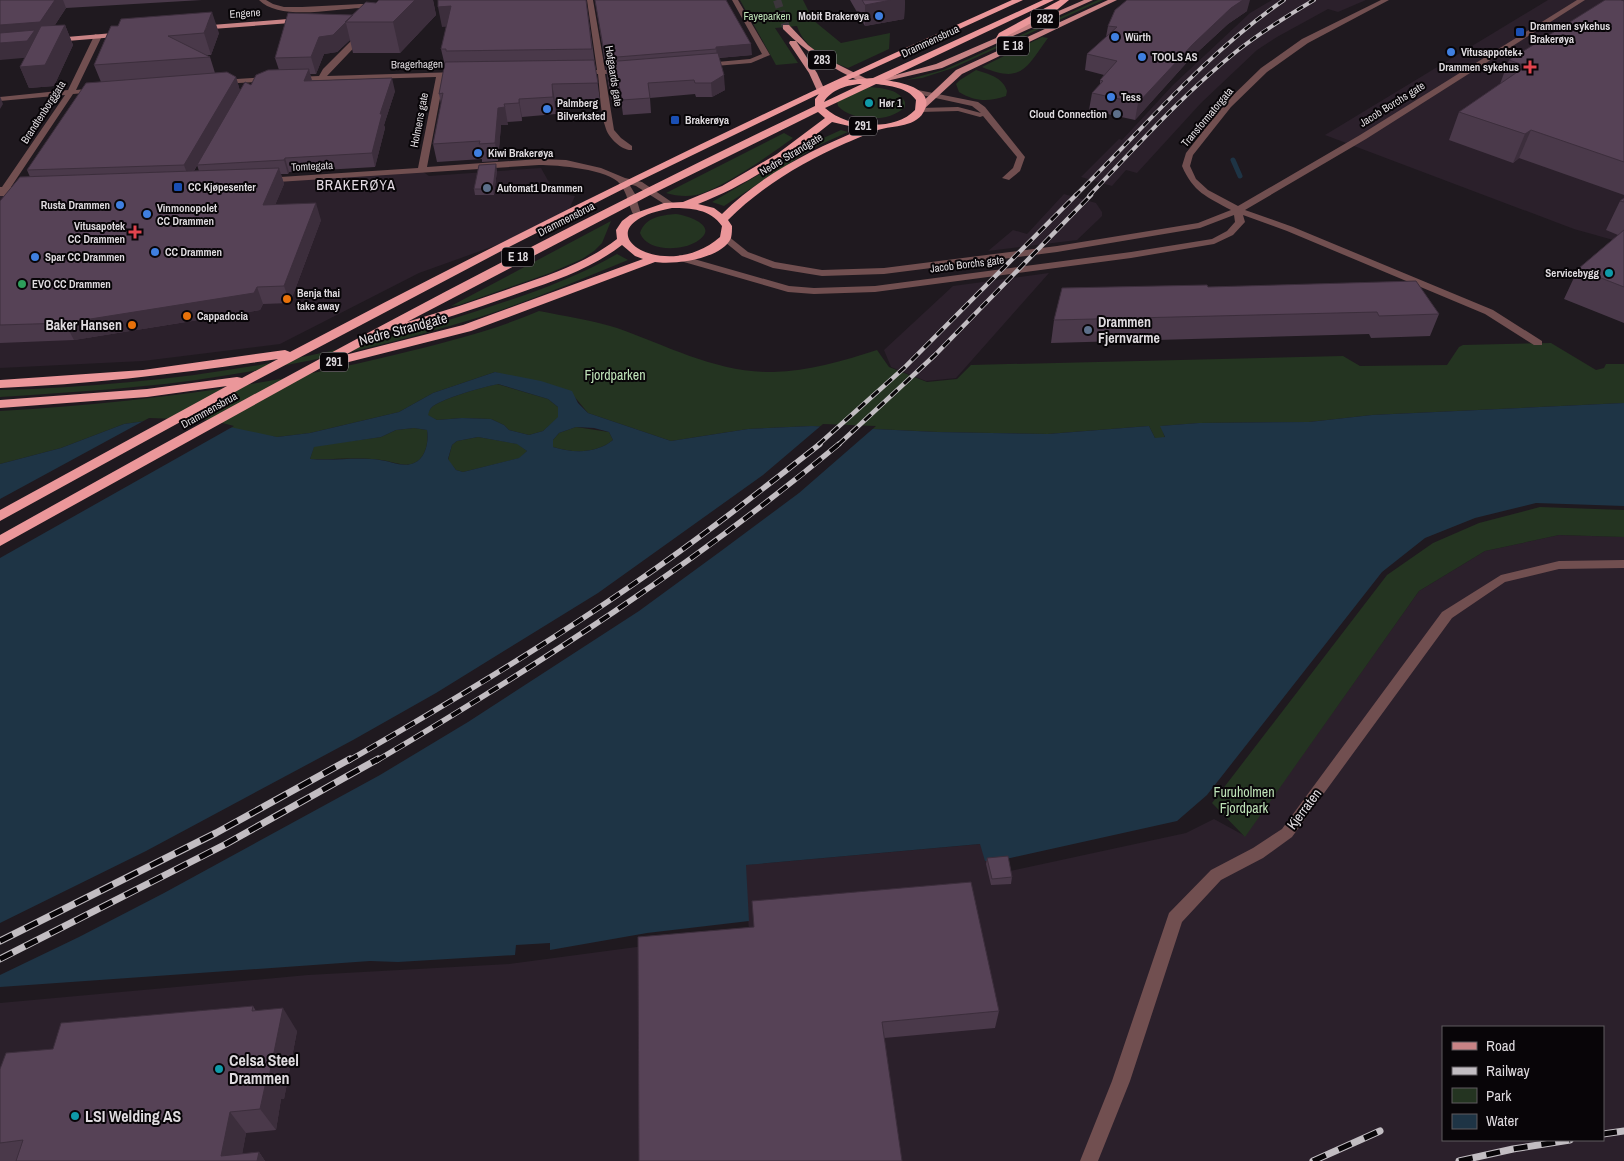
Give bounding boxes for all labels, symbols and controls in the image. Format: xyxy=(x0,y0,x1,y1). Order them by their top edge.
street label: Engene xyxy=(229,5,261,21)
park label: Fayeparken xyxy=(743,9,791,23)
place label: Mobit Brakerøya xyxy=(798,9,869,23)
marker: Mobit Brakerøya xyxy=(873,10,885,22)
road number: 282 xyxy=(1031,10,1059,28)
place label: Drammen sykehus Brakerøya xyxy=(1530,19,1610,46)
street label: Drammensbrua xyxy=(899,22,961,60)
marker: Drammen sykehus Brakerøya xyxy=(1514,26,1526,38)
place label: Würth xyxy=(1125,30,1151,44)
marker: Würth xyxy=(1109,31,1121,43)
road number: E 18 xyxy=(997,36,1029,56)
street label: Hofgaards gate xyxy=(602,44,626,108)
place label: Vitusappotek+ xyxy=(1461,45,1523,59)
marker: Vitusappotek+ xyxy=(1445,46,1457,58)
road number: 283 xyxy=(808,50,836,70)
place label: TOOLS AS xyxy=(1152,50,1198,64)
marker: TOOLS AS xyxy=(1136,51,1148,63)
street label: Bragerhagen xyxy=(391,57,443,71)
place label: Drammen sykehus xyxy=(1439,60,1519,74)
marker: Drammen sykehus xyxy=(1523,60,1537,74)
street label: Brandtenborggata xyxy=(17,78,69,146)
street label: Jacob Borchs gate xyxy=(1357,78,1427,130)
street label: Transformatorgata xyxy=(1178,84,1236,150)
place label: Tess xyxy=(1121,90,1141,104)
street label: Holmens gate xyxy=(407,91,431,149)
marker: Tess xyxy=(1105,91,1117,103)
place label: Palmberg Bilverksted xyxy=(557,96,606,123)
place label: Hør 1 xyxy=(879,96,902,110)
marker: Hør 1 xyxy=(863,97,875,109)
marker: Palmberg Bilverksted xyxy=(541,103,553,115)
place label: Cloud Connection xyxy=(1029,107,1107,121)
marker: Cloud Connection xyxy=(1111,108,1123,120)
place label: Brakerøya xyxy=(685,113,729,127)
marker: Brakerøya xyxy=(669,114,681,126)
road number: 291 xyxy=(849,116,877,136)
street label: Nedre Strandgate xyxy=(757,130,825,178)
place label: Kiwi Brakerøya xyxy=(488,146,553,160)
marker: Kiwi Brakerøya xyxy=(472,147,484,159)
street label: Tomtegata xyxy=(291,158,333,174)
district label: BRAKERØYA xyxy=(316,176,396,194)
place label: CC Kjøpesenter xyxy=(188,180,256,194)
marker: CC Kjøpesenter xyxy=(172,181,184,193)
place label: Automat1 Drammen xyxy=(497,181,583,195)
marker: Automat1 Drammen xyxy=(481,182,493,194)
place label: Rusta Drammen xyxy=(41,198,110,212)
marker: Rusta Drammen xyxy=(114,199,126,211)
street label: Drammensbrua xyxy=(535,199,597,239)
place label: Vinmonopolet CC Drammen xyxy=(157,201,217,228)
marker: Vinmonopolet CC Drammen xyxy=(141,208,153,220)
place label: Vitusapotek CC Drammen xyxy=(68,219,126,246)
marker: Vitusapotek CC Drammen xyxy=(129,226,141,238)
place label: CC Drammen xyxy=(165,245,222,259)
marker: CC Drammen xyxy=(149,246,161,258)
road number: E 18 xyxy=(502,248,534,266)
place label: Spar CC Drammen xyxy=(45,250,125,264)
marker: Spar CC Drammen xyxy=(29,251,41,263)
street label: Jacob Borchs gate xyxy=(929,252,1005,276)
place label: Servicebygg xyxy=(1545,266,1599,280)
marker: Servicebygg xyxy=(1603,267,1615,279)
place label: EVO CC Drammen xyxy=(32,277,111,291)
marker: EVO CC Drammen xyxy=(16,278,28,290)
place label: Benja thai take away xyxy=(297,286,340,313)
marker: Benja thai take away xyxy=(281,293,293,305)
place label: Cappadocia xyxy=(197,309,248,323)
street label: Nedre Strandgate xyxy=(357,309,449,349)
marker: Cappadocia xyxy=(181,310,193,322)
place label: Drammen Fjernvarme xyxy=(1098,313,1160,347)
place label: Baker Hansen xyxy=(45,316,122,334)
marker: Baker Hansen xyxy=(126,319,138,331)
marker: Drammen Fjernvarme xyxy=(1082,324,1094,336)
road number: 291 xyxy=(320,352,348,372)
park label: Fjordparken xyxy=(584,366,646,384)
street label: Drammensbrua xyxy=(178,389,240,431)
park label: Furuholmen Fjordpark xyxy=(1213,783,1275,817)
street label: Kjerraten xyxy=(1283,785,1325,833)
legend xyxy=(1442,1026,1604,1141)
text: Road xyxy=(1486,1035,1515,1056)
place label: Celsa Steel Drammen xyxy=(229,1049,299,1089)
text: Railway xyxy=(1486,1060,1531,1081)
marker: Celsa Steel Drammen xyxy=(213,1063,225,1075)
text: Park xyxy=(1486,1085,1512,1106)
place label: LSI Welding AS xyxy=(85,1105,182,1127)
marker: LSI Welding AS xyxy=(69,1110,81,1122)
text: Water xyxy=(1486,1110,1518,1131)

